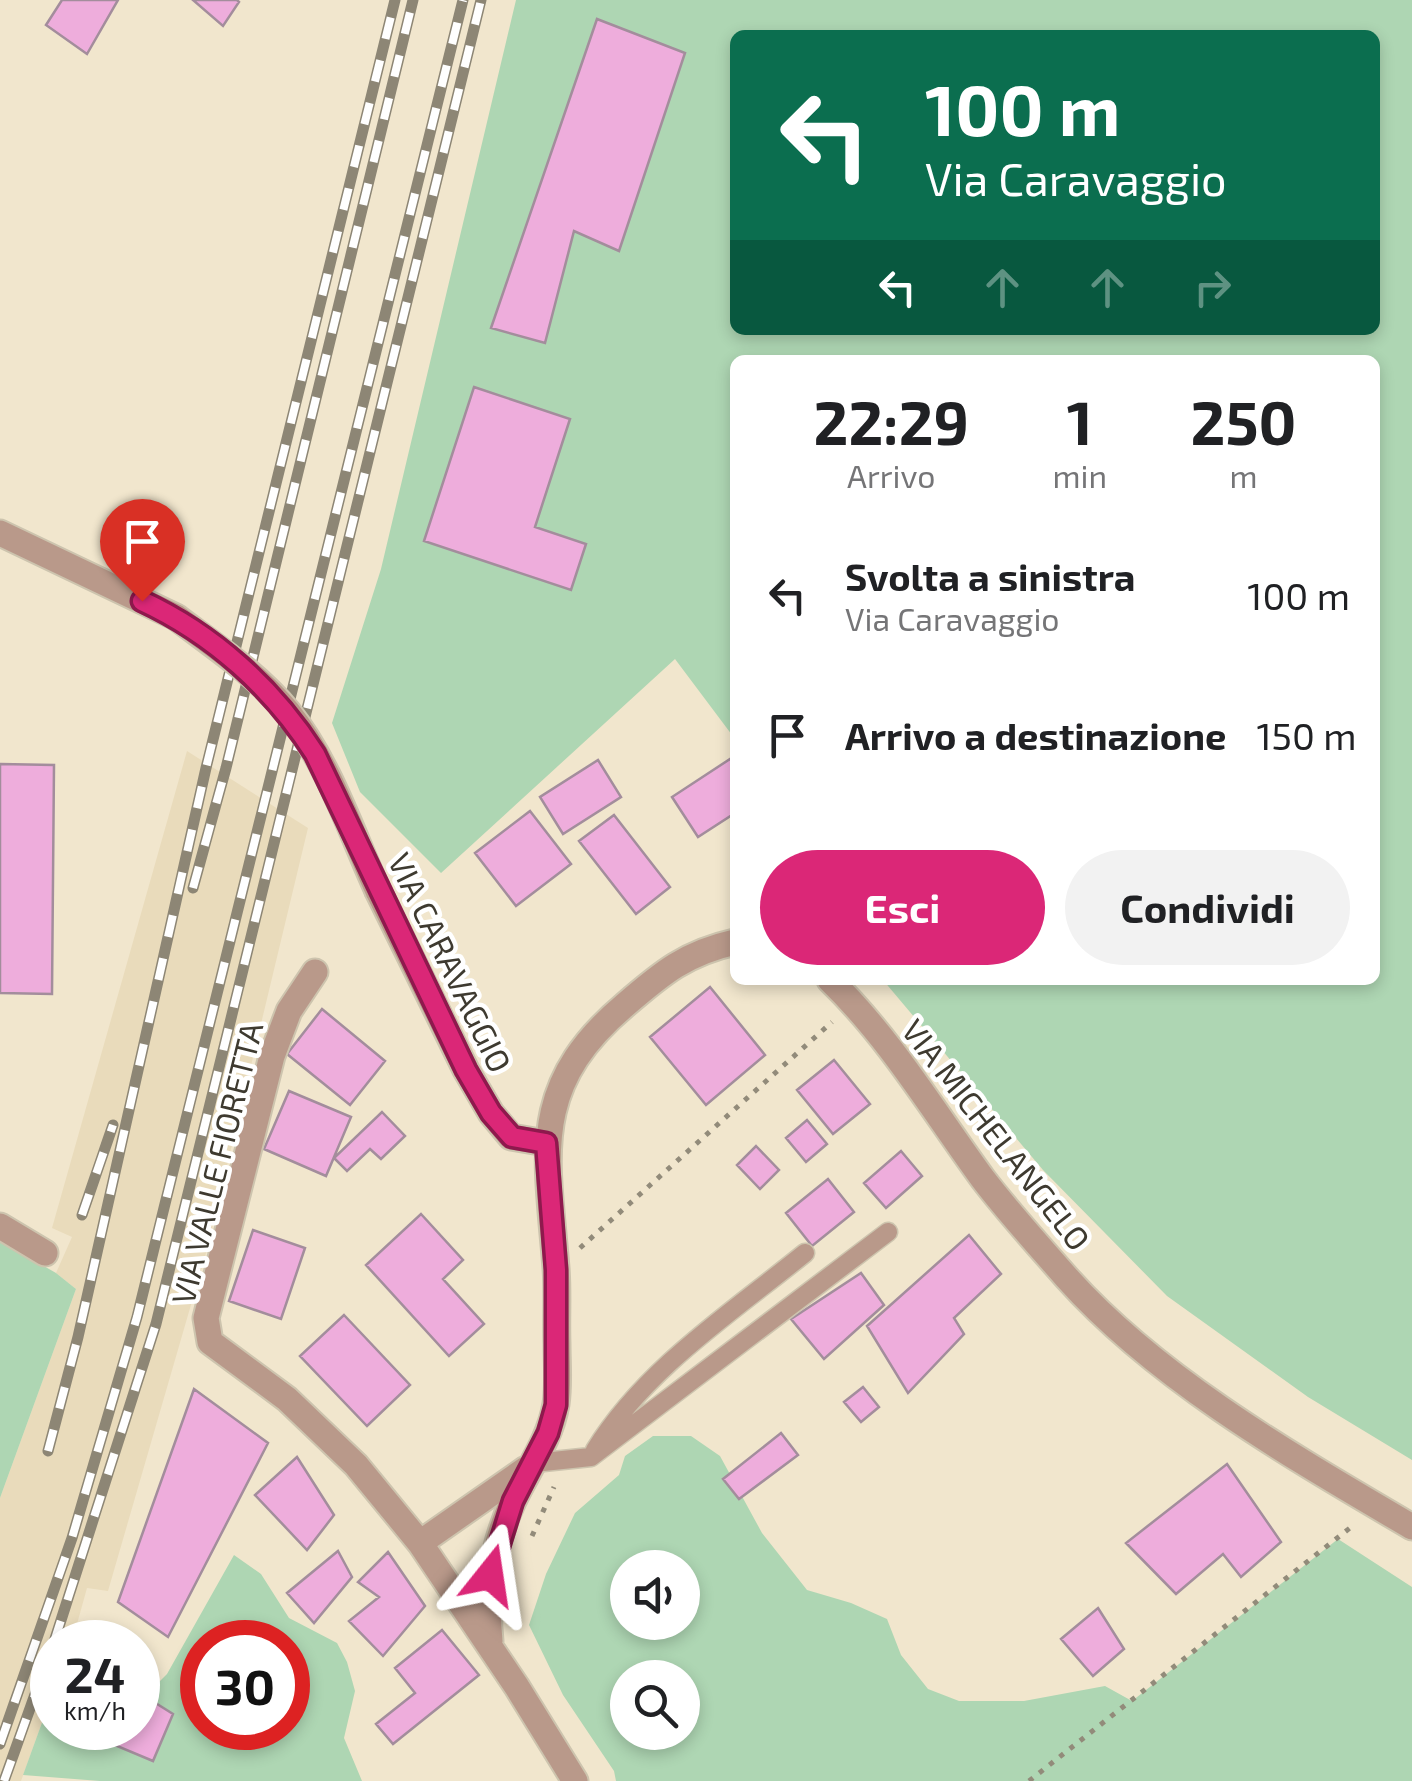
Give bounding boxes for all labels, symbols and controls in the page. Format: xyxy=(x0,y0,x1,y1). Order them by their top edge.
text: 100 m xyxy=(925,66,1120,150)
icon: left xyxy=(760,70,890,200)
text: Via Caravaggio xyxy=(925,151,1227,205)
icon: left xyxy=(870,260,925,315)
icon: ahead xyxy=(975,260,1030,315)
icon: ahead xyxy=(1080,260,1135,315)
icon: right xyxy=(1185,260,1240,315)
text: 22:29 xyxy=(814,385,969,457)
text: 1 xyxy=(1067,385,1093,457)
text: 250 xyxy=(1191,385,1296,457)
text: Arrivo xyxy=(847,456,935,494)
text: min xyxy=(1053,456,1107,494)
text: m xyxy=(1230,456,1258,494)
pin xyxy=(100,499,185,602)
icon: arrive xyxy=(115,514,170,569)
text: Svolta a sinistra xyxy=(845,553,1135,599)
icon: left xyxy=(760,568,815,623)
text: 100 m xyxy=(1247,572,1350,618)
text: Via Caravaggio xyxy=(845,599,1060,637)
icon: arrive xyxy=(760,708,815,763)
text: Arrivo a destinazione xyxy=(845,712,1226,758)
text: 150 m xyxy=(1256,712,1357,758)
street label: VIA CARAVAGGIO xyxy=(382,846,520,1078)
button: Esci xyxy=(760,850,1045,965)
button: Condividi xyxy=(1065,850,1350,965)
street label: VIA MICHELANGELO xyxy=(895,1011,1099,1257)
street label: VIA VALLE FIORETTA xyxy=(163,1018,269,1308)
position arrow xyxy=(438,1523,542,1627)
map controls xyxy=(610,1550,700,1750)
button: sound xyxy=(610,1550,700,1640)
speed limit sign: 30 xyxy=(180,1620,310,1750)
text: 24 xyxy=(65,1643,125,1703)
button: search xyxy=(610,1660,700,1750)
text: km/h xyxy=(64,1695,126,1725)

